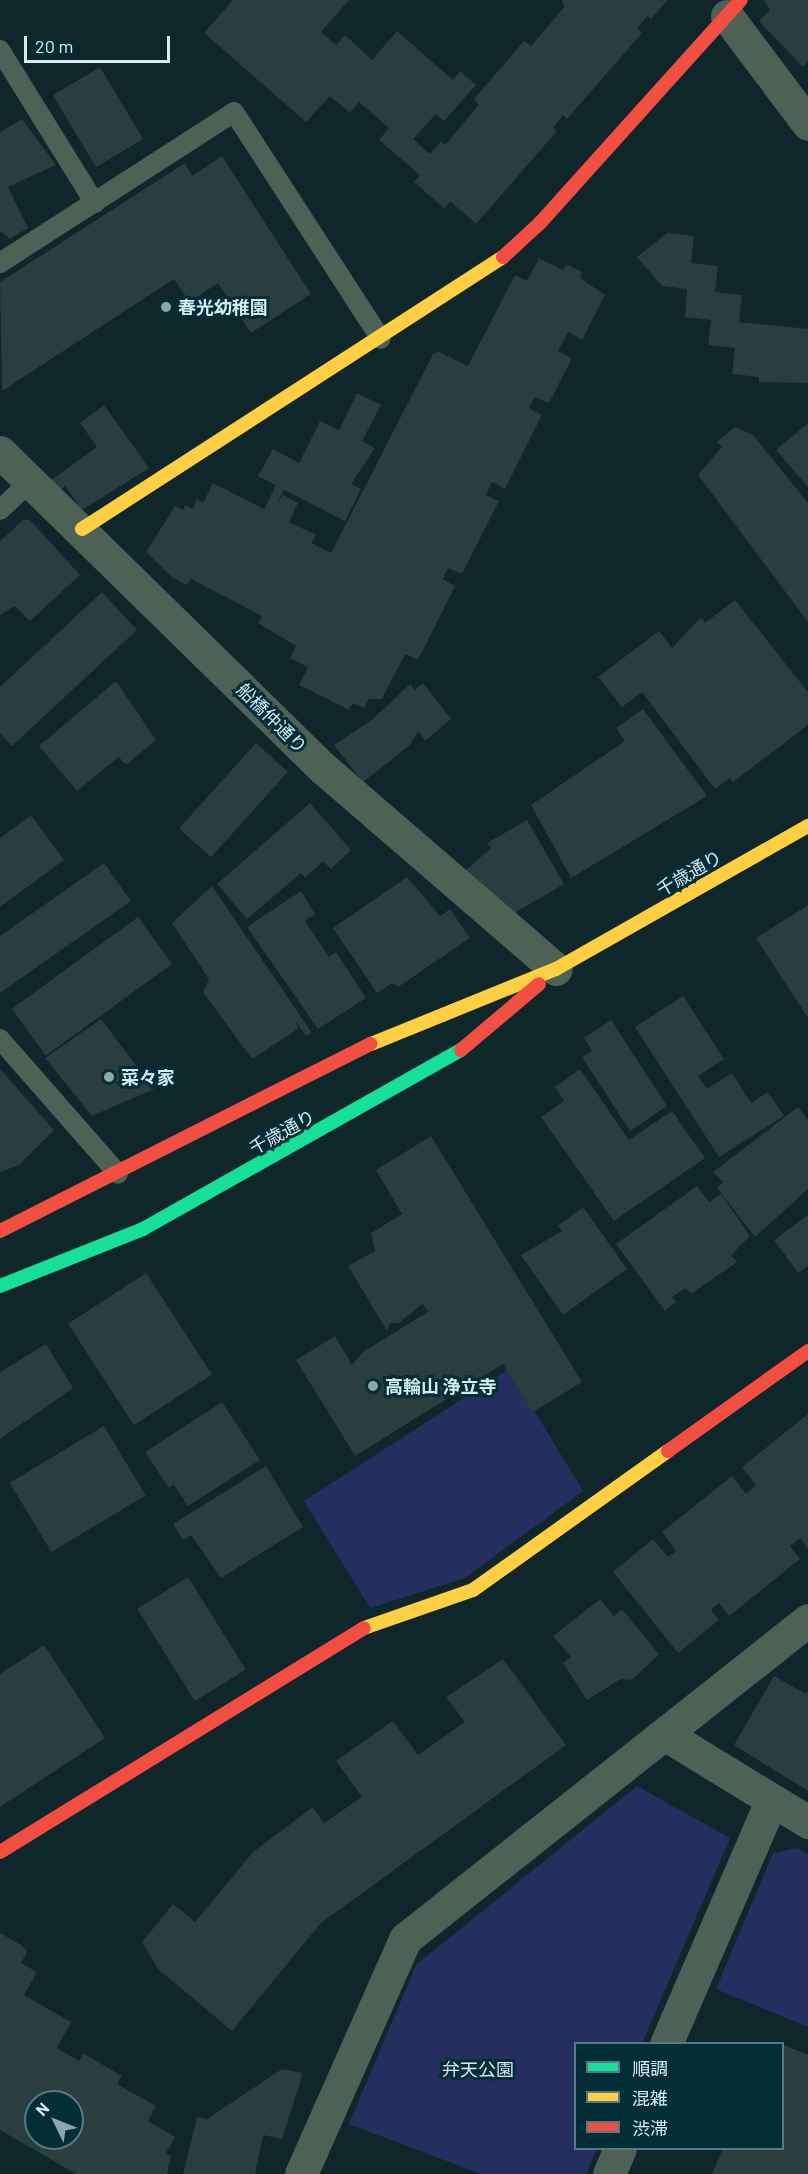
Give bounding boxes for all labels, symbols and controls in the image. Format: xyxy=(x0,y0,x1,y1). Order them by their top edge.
scale bar xyxy=(27,24,172,62)
text: 20 m xyxy=(35,35,73,57)
place label: 春光幼稚園 xyxy=(178,296,268,318)
marker: 春光幼稚園 xyxy=(159,300,173,314)
street label: 船橋仲通り xyxy=(233,679,311,757)
street label: 千歳通り xyxy=(652,846,726,900)
place label: 菜々家 xyxy=(121,1066,175,1088)
marker: 菜々家 xyxy=(102,1070,116,1084)
street label: 千歳通り xyxy=(245,1105,319,1159)
place label: 高輪山 浄立寺 xyxy=(385,1375,497,1397)
marker: 高輪山 浄立寺 xyxy=(366,1379,380,1393)
legend xyxy=(574,2042,784,2150)
text: 順調 xyxy=(632,2057,668,2079)
park label: 弁天公園 xyxy=(442,2058,514,2080)
text: 混雑 xyxy=(632,2087,668,2109)
north arrow xyxy=(24,2090,84,2150)
text: N xyxy=(31,2098,53,2119)
text: 渋滞 xyxy=(632,2117,668,2139)

